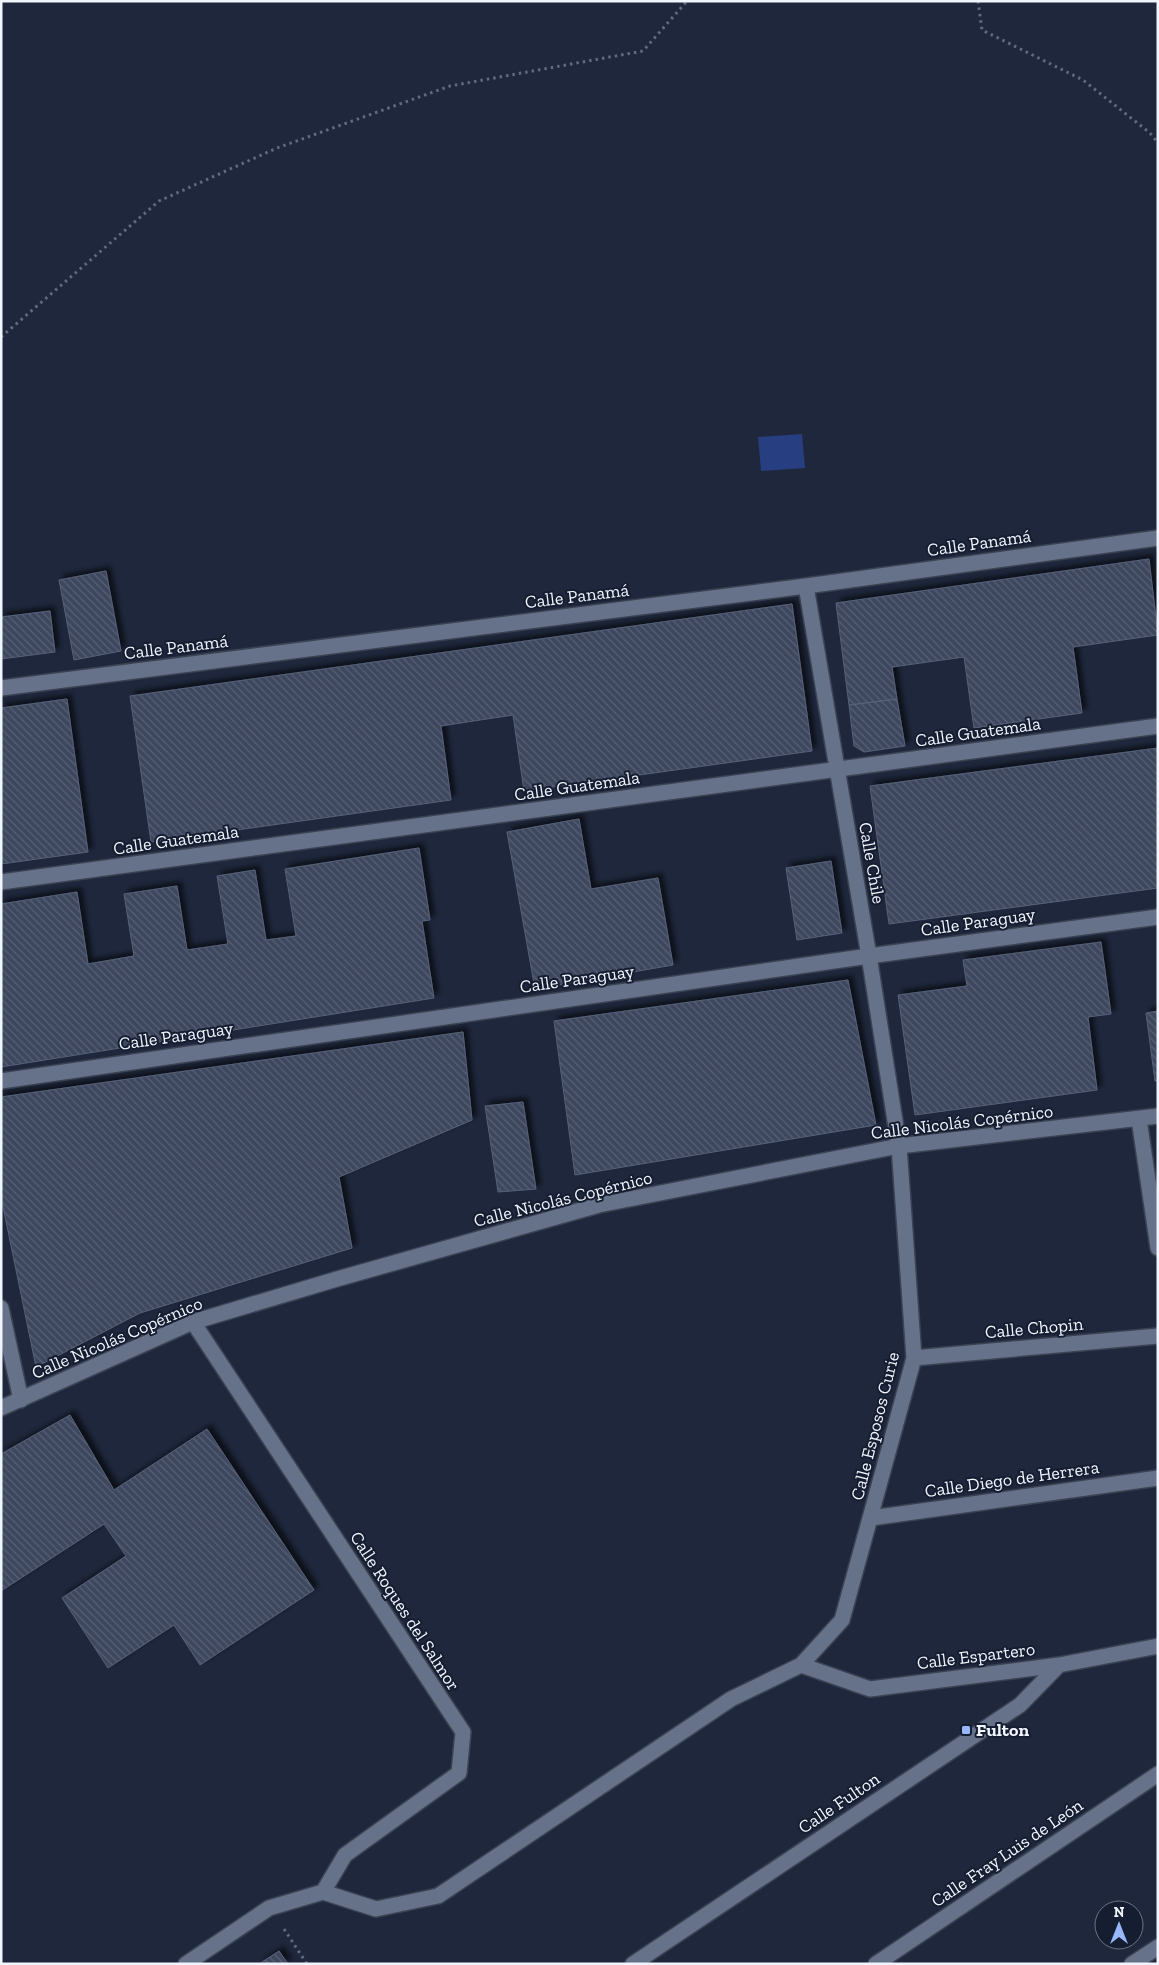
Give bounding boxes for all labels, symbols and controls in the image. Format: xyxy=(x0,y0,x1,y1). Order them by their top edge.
street label: Calle Panamá xyxy=(926,525,1033,561)
street label: Calle Panamá xyxy=(524,579,631,613)
street label: Calle Panamá xyxy=(123,630,230,664)
street label: Calle Guatemala xyxy=(914,712,1042,752)
street label: Calle Guatemala xyxy=(513,766,641,806)
street label: Calle Guatemala xyxy=(112,820,240,860)
street label: Calle Chile xyxy=(854,820,890,906)
street label: Calle Paraguay xyxy=(919,903,1037,941)
street label: Calle Paraguay xyxy=(518,960,636,998)
street label: Calle Paraguay xyxy=(117,1017,235,1055)
street label: Calle Nicolás Copérnico xyxy=(870,1100,1054,1144)
street label: Calle Nicolás Copérnico xyxy=(471,1166,655,1232)
street label: Calle Nicolás Copérnico xyxy=(28,1292,206,1384)
street label: Calle Chopin xyxy=(984,1313,1085,1343)
street label: Calle Esposos Curie xyxy=(846,1350,904,1502)
street label: Calle Diego de Herrera xyxy=(923,1456,1101,1502)
street label: Calle Roques del Salmor xyxy=(345,1527,465,1695)
street label: Calle Espartero xyxy=(916,1638,1036,1674)
place label: Fulton xyxy=(976,1719,1029,1741)
marker: Fulton xyxy=(960,1724,972,1736)
street label: Calle Fulton xyxy=(794,1767,885,1838)
street label: Calle Fray Luis de León xyxy=(927,1794,1088,1912)
north arrow xyxy=(1094,1900,1144,1950)
text: N xyxy=(1114,1904,1125,1921)

